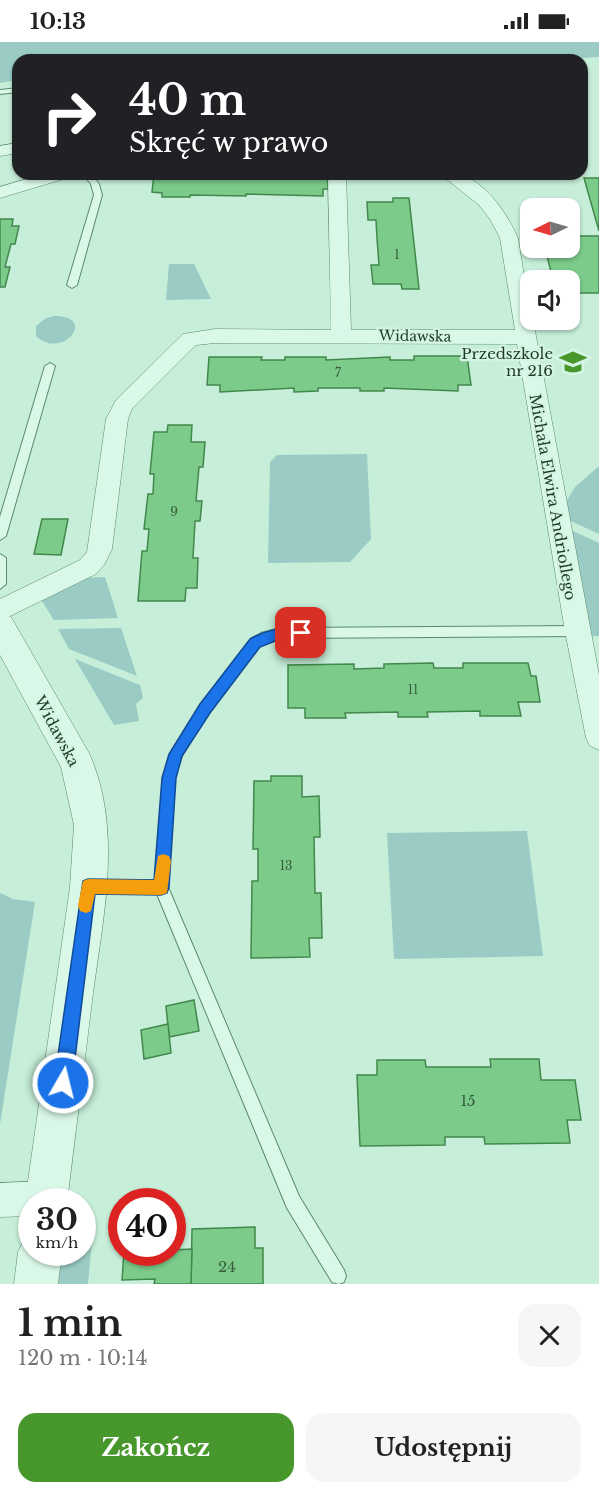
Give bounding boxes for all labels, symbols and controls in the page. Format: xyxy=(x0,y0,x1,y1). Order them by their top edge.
text: 10:13 xyxy=(30,8,86,35)
text: 40 m xyxy=(129,74,246,126)
icon: right xyxy=(30,78,108,156)
text: Skręć w prawo xyxy=(129,126,328,159)
north arrow xyxy=(520,198,580,258)
map controls xyxy=(520,198,580,330)
house number: 1 xyxy=(394,247,400,262)
button: sound xyxy=(520,270,580,330)
street label: Widawska xyxy=(378,326,452,346)
place label: Przedszkole nr 216 xyxy=(461,344,553,380)
school or university icon: Przedszkole nr 216 xyxy=(558,347,588,377)
house number: 7 xyxy=(335,365,342,380)
street label: Michała Elwira Andriollego xyxy=(525,392,581,602)
house number: 9 xyxy=(170,504,178,519)
pin xyxy=(275,607,326,658)
icon: arrive xyxy=(284,616,317,649)
house number: 11 xyxy=(408,682,418,697)
street label: Widawska xyxy=(30,691,84,770)
house number: 13 xyxy=(280,858,292,873)
position arrow xyxy=(31,1051,95,1115)
house number: 15 xyxy=(460,1091,476,1110)
speed limit sign: 40 xyxy=(108,1188,186,1266)
text: 30 xyxy=(36,1201,78,1238)
text: km/h xyxy=(36,1233,78,1252)
house number: 24 xyxy=(218,1257,236,1276)
text: 1 min xyxy=(18,1301,122,1346)
button: close xyxy=(518,1304,581,1367)
text: 120 m · 10:14 xyxy=(18,1346,147,1370)
button: Zakończ xyxy=(18,1413,294,1482)
button: Udostępnij xyxy=(306,1413,581,1482)

